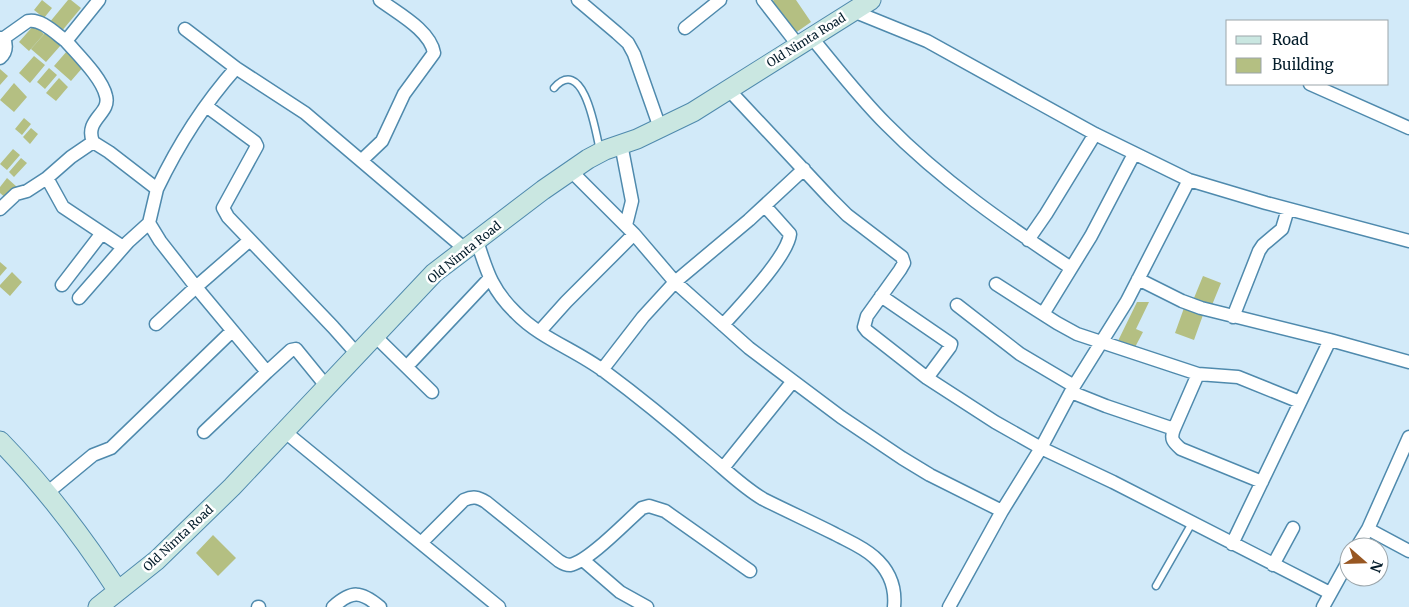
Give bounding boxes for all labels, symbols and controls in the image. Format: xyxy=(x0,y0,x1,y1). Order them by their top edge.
street label: Old Nimta Road xyxy=(764,10,848,70)
legend xyxy=(1226,20,1389,85)
text: Road xyxy=(1272,30,1308,49)
text: Building xyxy=(1272,55,1334,74)
street label: Old Nimta Road xyxy=(424,218,504,286)
street label: Old Nimta Road xyxy=(140,502,216,574)
north arrow xyxy=(1339,537,1389,587)
text: N xyxy=(1366,558,1387,575)

